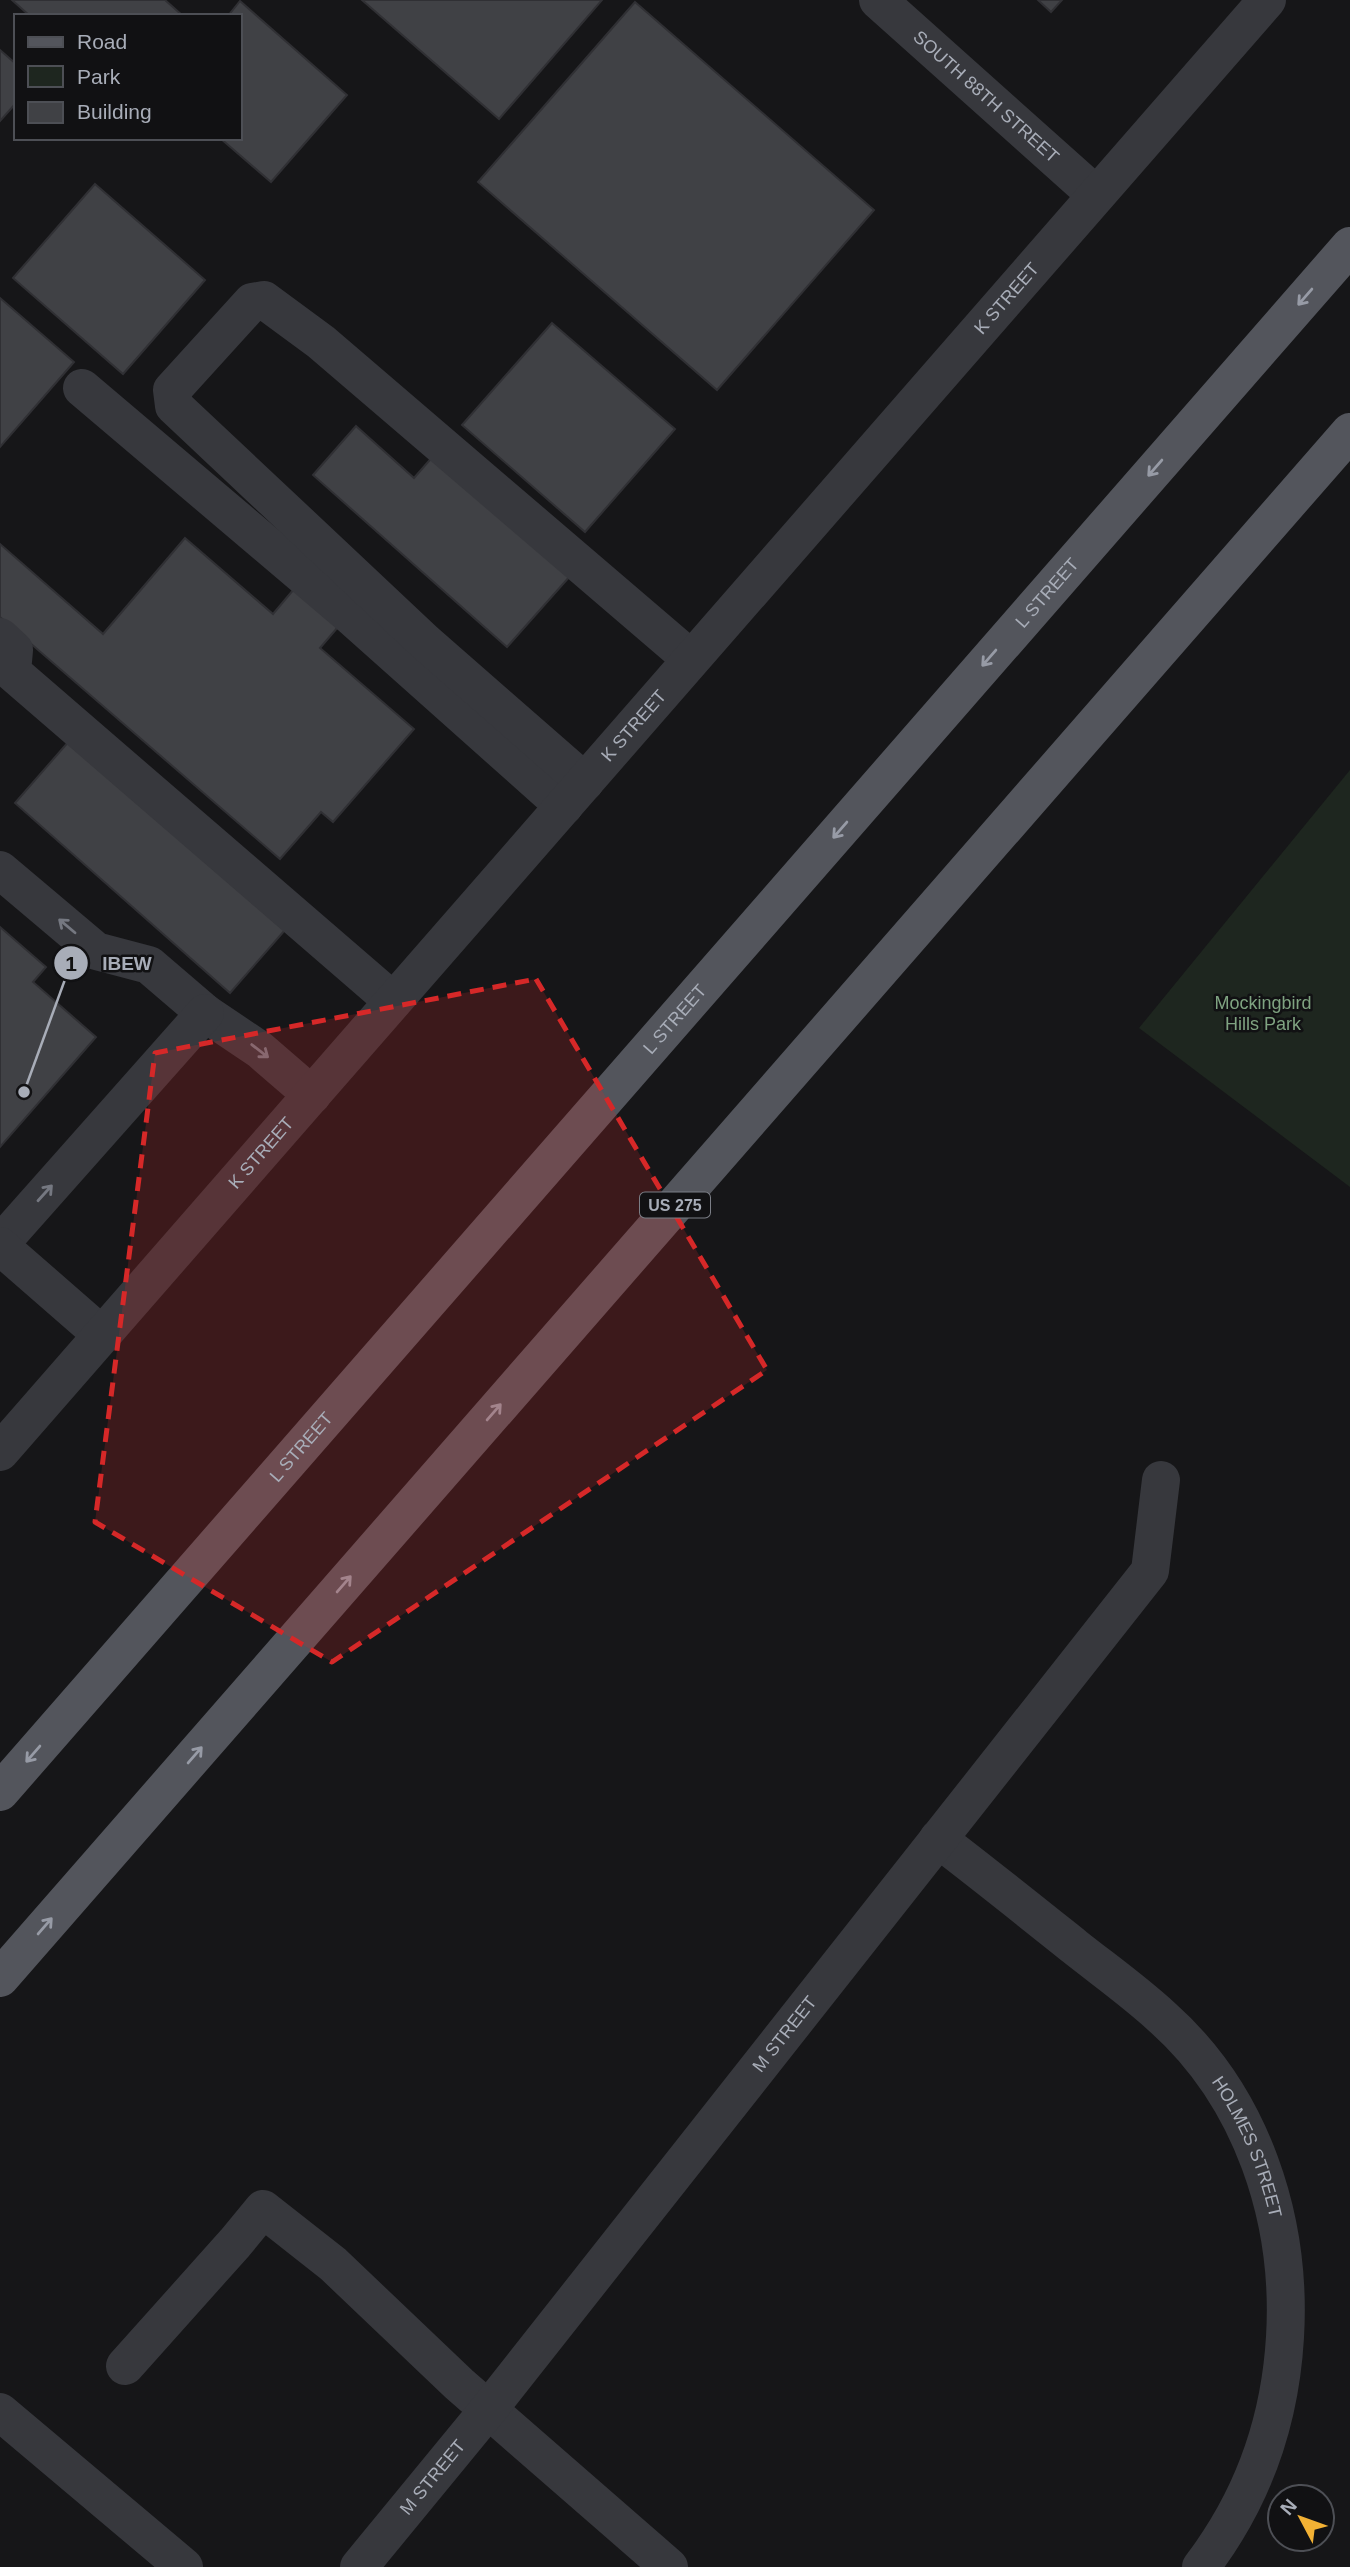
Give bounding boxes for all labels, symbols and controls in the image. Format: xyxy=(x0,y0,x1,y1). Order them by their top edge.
legend xyxy=(14,14,242,140)
street label: SOUTH 88TH STREET xyxy=(909,27,1063,167)
text: Road xyxy=(77,30,127,53)
text: Park xyxy=(77,65,121,88)
text: Building xyxy=(77,100,152,123)
street label: K STREET xyxy=(970,259,1043,338)
one-way arrow xyxy=(1297,288,1313,306)
one-way arrow xyxy=(1147,459,1163,477)
street label: L STREET xyxy=(1012,554,1083,632)
one-way arrow xyxy=(981,649,997,667)
street label: K STREET xyxy=(597,686,670,765)
one-way arrow xyxy=(832,820,848,838)
one-way arrow xyxy=(58,918,76,934)
callout: IBEW xyxy=(54,943,166,983)
text: 1 xyxy=(65,952,77,975)
text: IBEW xyxy=(102,953,152,974)
street label: L STREET xyxy=(639,980,710,1058)
park label: Mockingbird Hills Park xyxy=(1214,993,1312,1034)
one-way arrow xyxy=(251,1044,269,1059)
street label: K STREET xyxy=(225,1113,298,1193)
one-way arrow xyxy=(37,1184,53,1202)
road number: US 275 xyxy=(640,1192,710,1218)
one-way arrow xyxy=(486,1404,502,1422)
street label: L STREET xyxy=(266,1408,337,1486)
one-way arrow xyxy=(336,1575,352,1593)
one-way arrow xyxy=(25,1744,41,1762)
one-way arrow xyxy=(187,1746,203,1764)
one-way arrow xyxy=(37,1918,53,1936)
street label: M STREET xyxy=(749,1992,821,2076)
street label: HOLMES STREET xyxy=(1208,2073,1285,2219)
street label: M STREET xyxy=(396,2436,469,2519)
north arrow xyxy=(1266,2483,1336,2553)
text: N xyxy=(1276,2495,1301,2519)

